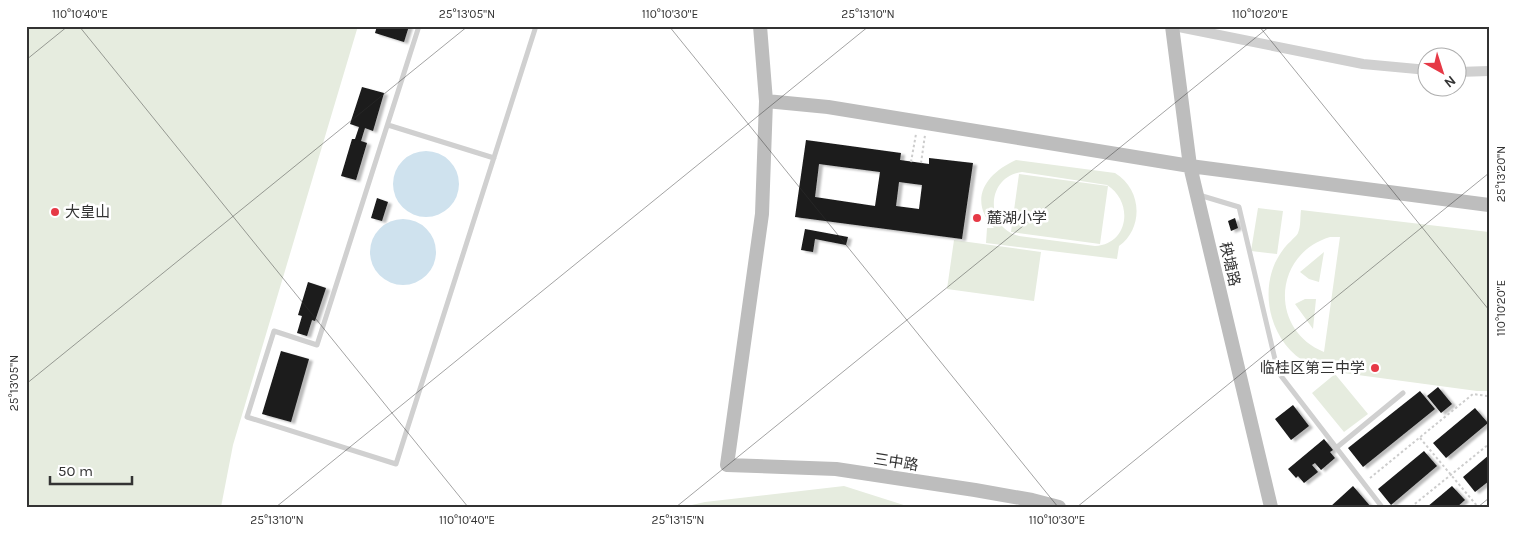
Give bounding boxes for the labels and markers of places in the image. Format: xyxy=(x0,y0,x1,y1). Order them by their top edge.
place label: 大皇山 xyxy=(65,203,110,221)
marker: 大皇山 xyxy=(49,206,61,218)
place label: 麓湖小学 xyxy=(987,209,1047,227)
marker: 麓湖小学 xyxy=(971,212,983,224)
place label: 临桂区第三中学 xyxy=(1260,359,1365,377)
marker: 临桂区第三中学 xyxy=(1369,362,1381,374)

